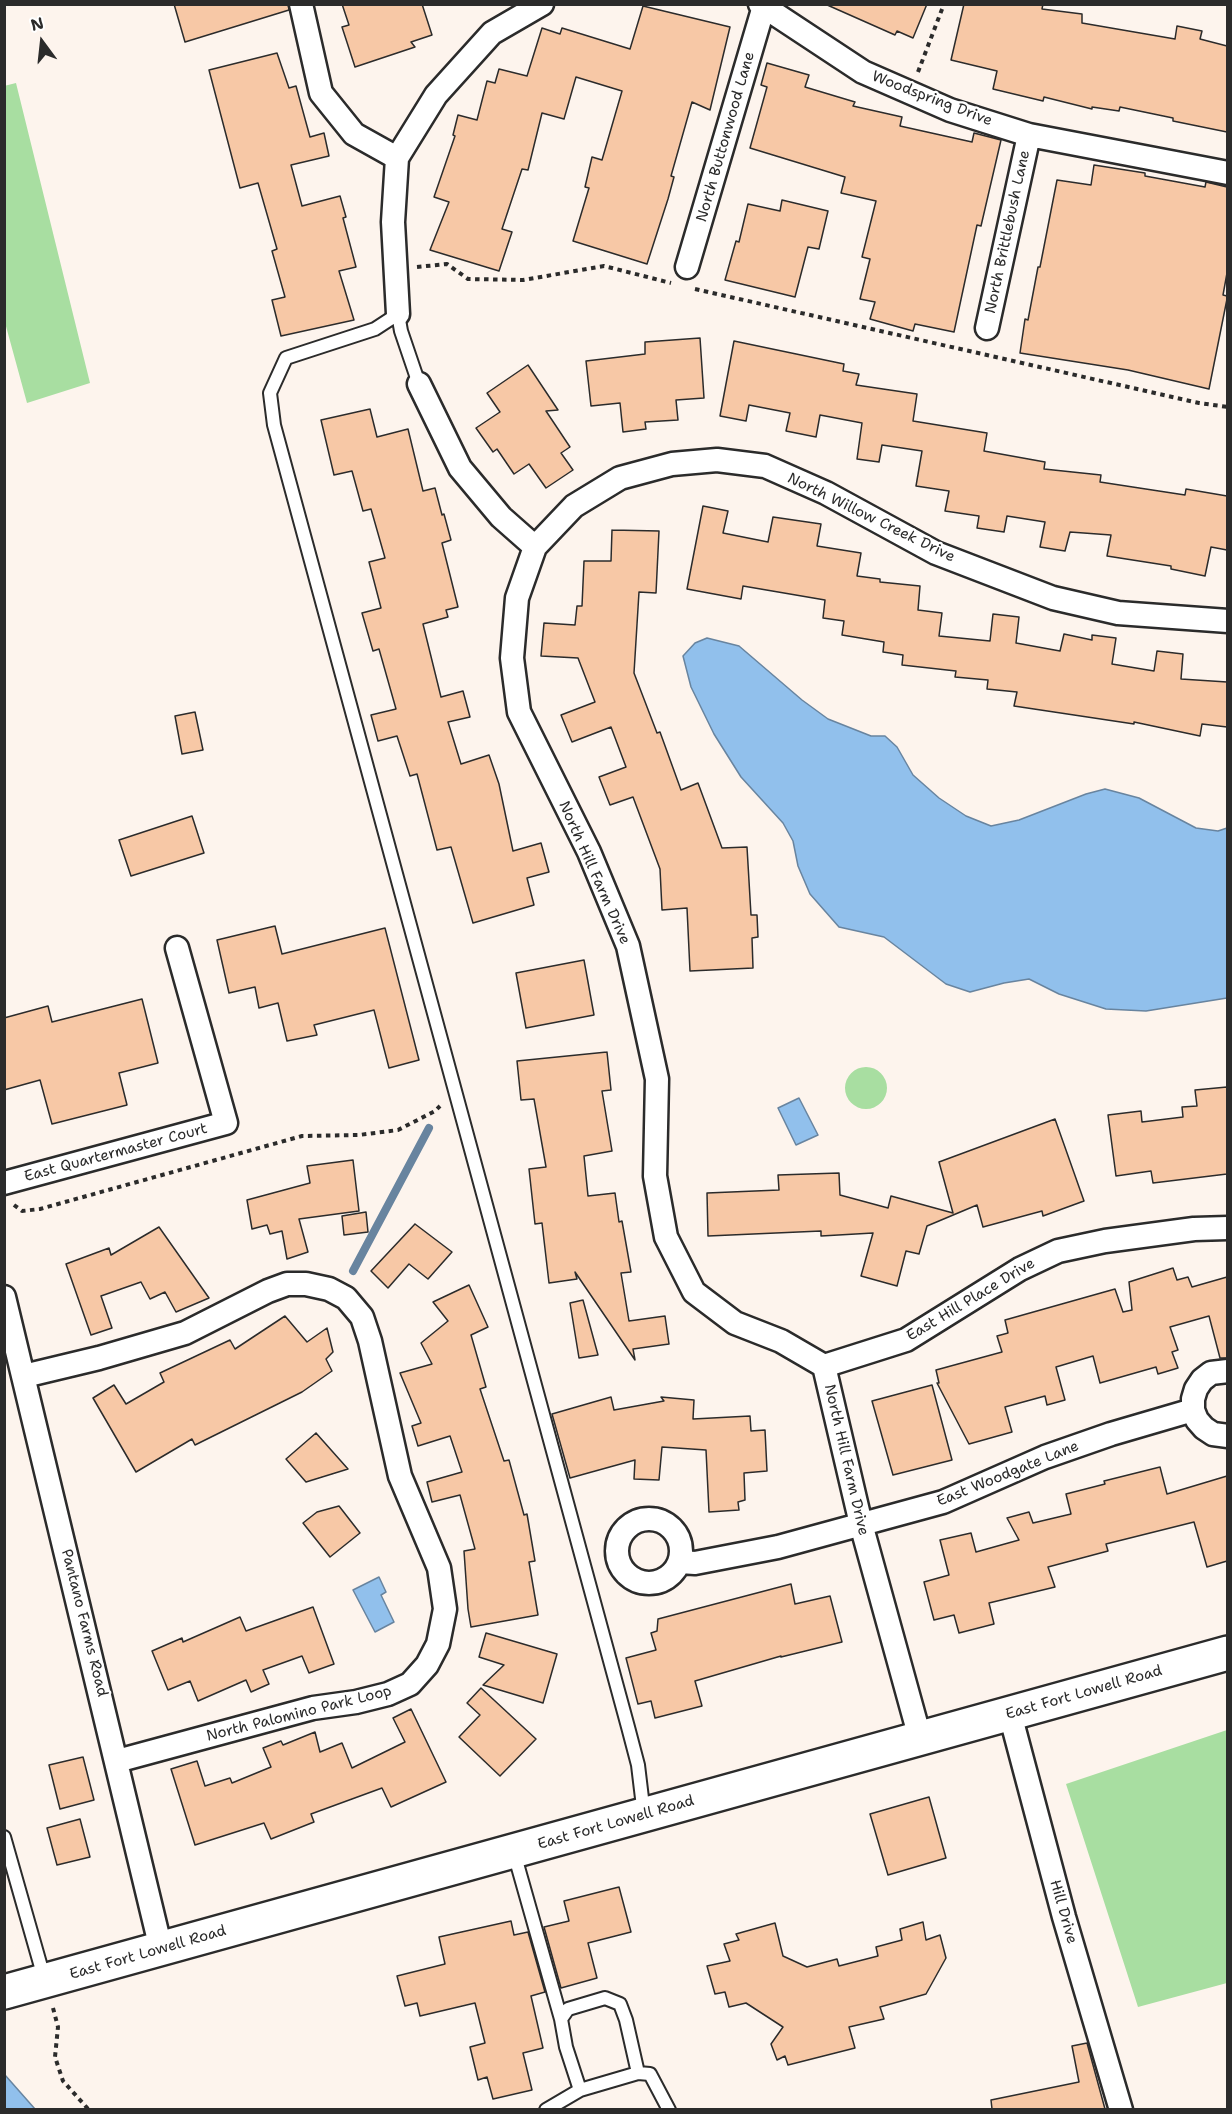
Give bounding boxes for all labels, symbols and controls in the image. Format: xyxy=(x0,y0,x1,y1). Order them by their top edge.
north arrow xyxy=(12,12,72,72)
text: N xyxy=(28,12,46,36)
street label: North Buttonwood Lane xyxy=(693,50,759,224)
street label: Woodspring Drive xyxy=(869,68,995,130)
street label: North Brittlebush Lane xyxy=(982,149,1034,315)
street label: North Willow Creek Drive xyxy=(784,470,958,566)
street label: North Hill Farm Drive xyxy=(554,799,634,947)
street label: East Quartermaster Court xyxy=(23,1120,209,1186)
street label: East Hill Place Drive xyxy=(904,1255,1038,1345)
street label: North Hill Farm Drive xyxy=(820,1383,872,1537)
street label: East Woodgate Lane xyxy=(934,1437,1082,1511)
street label: Pantano Farms Road xyxy=(57,1547,111,1699)
street label: East Fort Lowell Road xyxy=(1004,1662,1164,1724)
street label: North Palomino Park Loop xyxy=(205,1682,393,1746)
street label: East Fort Lowell Road xyxy=(536,1792,696,1854)
street label: Hill Drive xyxy=(1045,1878,1081,1946)
street label: East Fort Lowell Road xyxy=(68,1922,228,1984)

